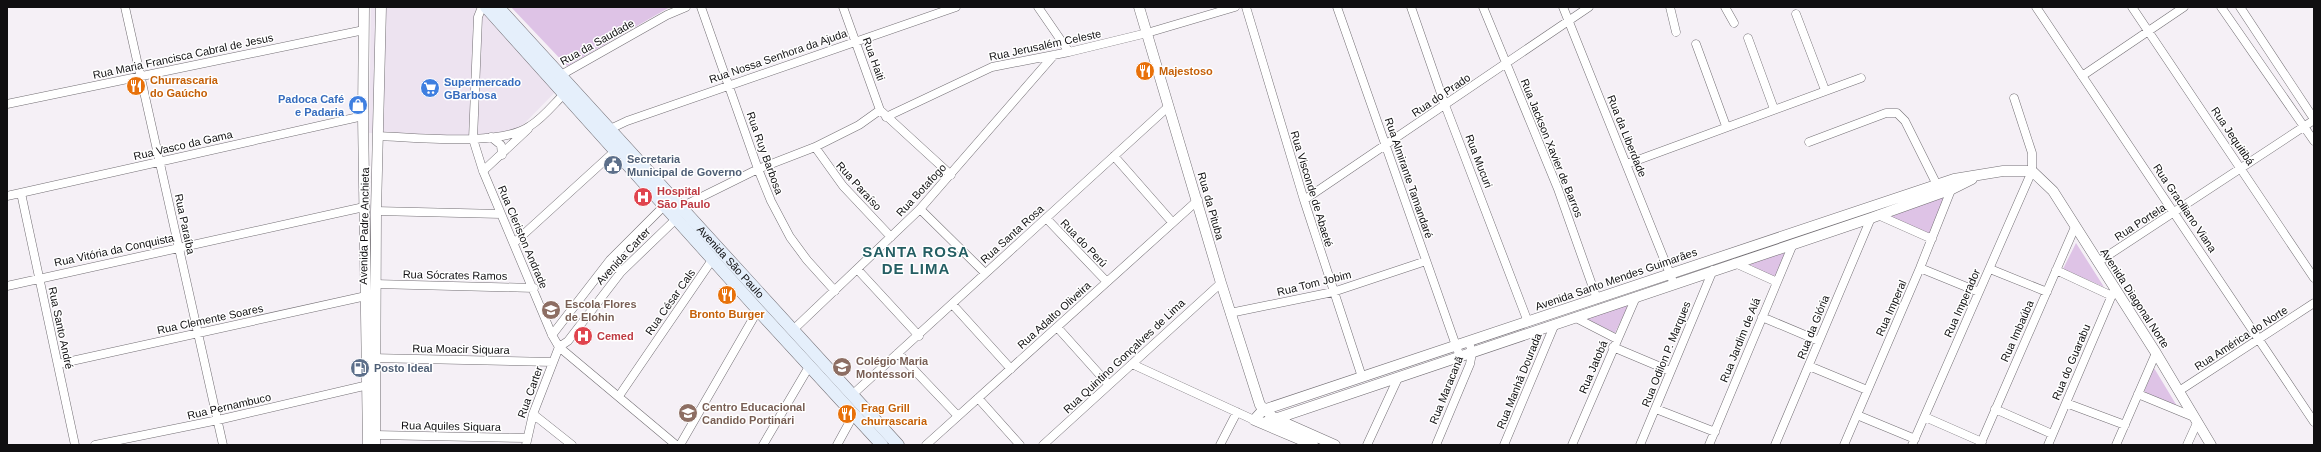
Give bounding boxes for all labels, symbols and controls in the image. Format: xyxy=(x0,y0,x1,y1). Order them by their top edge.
street label: Rua da Saudade xyxy=(558,17,636,67)
street label: Rua Nossa Senhora da Ajuda xyxy=(708,26,849,85)
street label: Rua Jerusalém Celeste xyxy=(988,27,1102,63)
street label: Rua Maria Francisca Cabral de Jesus xyxy=(92,31,275,81)
street label: Rua Haiti xyxy=(861,36,887,82)
restaurant icon: Majestoso xyxy=(1134,60,1156,82)
place label: Majestoso xyxy=(1159,65,1213,77)
street label: Rua do Prado xyxy=(1410,71,1472,119)
place label: Churrascaria do Gaúcho xyxy=(150,74,219,99)
restaurant icon: Churrascaria do Gaúcho xyxy=(125,75,147,97)
place label: Supermercado GBarbosa xyxy=(444,76,521,101)
supermarket icon: Supermercado GBarbosa xyxy=(419,77,441,99)
street label: Rua Jackson Xavier de Barros xyxy=(1519,77,1586,220)
place label: Padoca Café e Padaria xyxy=(278,93,345,118)
street label: Rua da Liberdade xyxy=(1605,93,1649,179)
shop icon: Padoca Café e Padaria xyxy=(347,94,369,116)
street label: Rua Jequitibá xyxy=(2209,105,2257,168)
street label: Rua Ruy Barbosa xyxy=(745,110,786,197)
street label: Rua Almirante Tamandaré xyxy=(1383,116,1435,240)
street label: Rua Vasco da Gama xyxy=(132,128,235,162)
street label: Rua Visconde de Abaeté xyxy=(1289,129,1335,249)
street label: Rua Mucuri xyxy=(1463,133,1495,189)
place label: Secretaria Municipal de Governo xyxy=(627,153,742,178)
public building icon: Secretaria Municipal de Governo xyxy=(602,154,624,176)
street label: Rua Paraíso xyxy=(834,159,884,213)
street label: Rua Botafogo xyxy=(894,161,948,219)
street label: Rua Graciliano Viana xyxy=(2151,162,2219,255)
street label: Avenida Padre Anchieta xyxy=(357,166,371,285)
street label: Rua da Pituba xyxy=(1196,171,1227,242)
street label: Rua Cleriston Andrade xyxy=(496,184,550,290)
place label: Hospital São Paulo xyxy=(657,185,710,210)
hospital icon: Hospital São Paulo xyxy=(632,186,654,208)
street label: Rua Paraíba xyxy=(173,193,197,256)
street label: Rua Portela xyxy=(2112,201,2168,243)
street label: Rua Santa Rosa xyxy=(978,202,1047,265)
street label: Rua do Perú xyxy=(1058,217,1110,269)
street label: Avenida São Paulo xyxy=(695,223,767,300)
street label: Avenida Carter xyxy=(594,225,653,287)
street label: Rua Vitória da Conquista xyxy=(53,231,176,269)
district label: SANTA ROSA DE LIMA xyxy=(862,243,970,277)
street label: Avenida Santo Mendes Guimarães xyxy=(1533,245,1699,312)
street label: Avenida Diagonal Norte xyxy=(2098,246,2172,350)
street label: Rua César Cals xyxy=(643,266,697,337)
street label: Rua Imperador xyxy=(1942,267,1983,339)
street label: Rua Sócrates Ramos xyxy=(403,268,508,282)
street label: Rua Tom Jobim xyxy=(1276,268,1352,298)
street label: Rua Adalto Oliveira xyxy=(1015,278,1094,351)
street label: Rua Imperal xyxy=(1873,278,1909,338)
restaurant icon: Bronto Burger xyxy=(716,284,738,306)
street label: Rua Santo André xyxy=(46,286,76,370)
street label: Rua da Glória xyxy=(1795,292,1832,361)
street label: Rua Jardim de Alá xyxy=(1718,295,1763,384)
street label: Rua Quintino Gonçalves de Lima xyxy=(1061,296,1188,415)
place label: Escola Flores de Elohin xyxy=(565,298,637,323)
street label: Rua Imbaúba xyxy=(1998,298,2036,364)
school or university icon: Escola Flores de Elohin xyxy=(540,299,562,321)
street label: Rua Odilon P. Marques xyxy=(1639,299,1693,409)
street label: Rua Clemente Soares xyxy=(156,302,265,336)
street label: Rua América do Norte xyxy=(2192,303,2290,373)
place label: Bronto Burger xyxy=(689,308,765,320)
street label: Rua do Guarabu xyxy=(2050,322,2092,402)
hospital icon: Cemed xyxy=(572,325,594,347)
place label: Cemed xyxy=(597,330,634,342)
street label: Rua Manhã Dourada xyxy=(1494,331,1544,431)
street label: Rua Jatobá xyxy=(1576,338,1610,395)
street label: Rua Moacir Siquara xyxy=(412,342,511,356)
street label: Rua Maracanã xyxy=(1427,353,1465,426)
place label: Colégio Maria Montessori xyxy=(856,355,929,380)
school or university icon: Colégio Maria Montessori xyxy=(831,356,853,378)
fuel station icon: Posto Ideal xyxy=(349,357,371,379)
place label: Posto Ideal xyxy=(374,362,433,374)
street label: Rua Carter xyxy=(515,364,545,419)
street label: Rua Pernambuco xyxy=(186,391,272,421)
place label: Centro Educacional Candido Portinari xyxy=(702,401,805,426)
school or university icon: Centro Educacional Candido Portinari xyxy=(677,402,699,424)
place label: Frag Grill churrascaria xyxy=(861,402,928,427)
restaurant icon: Frag Grill churrascaria xyxy=(836,403,858,425)
street label: Rua Aquiles Siquara xyxy=(401,419,502,433)

